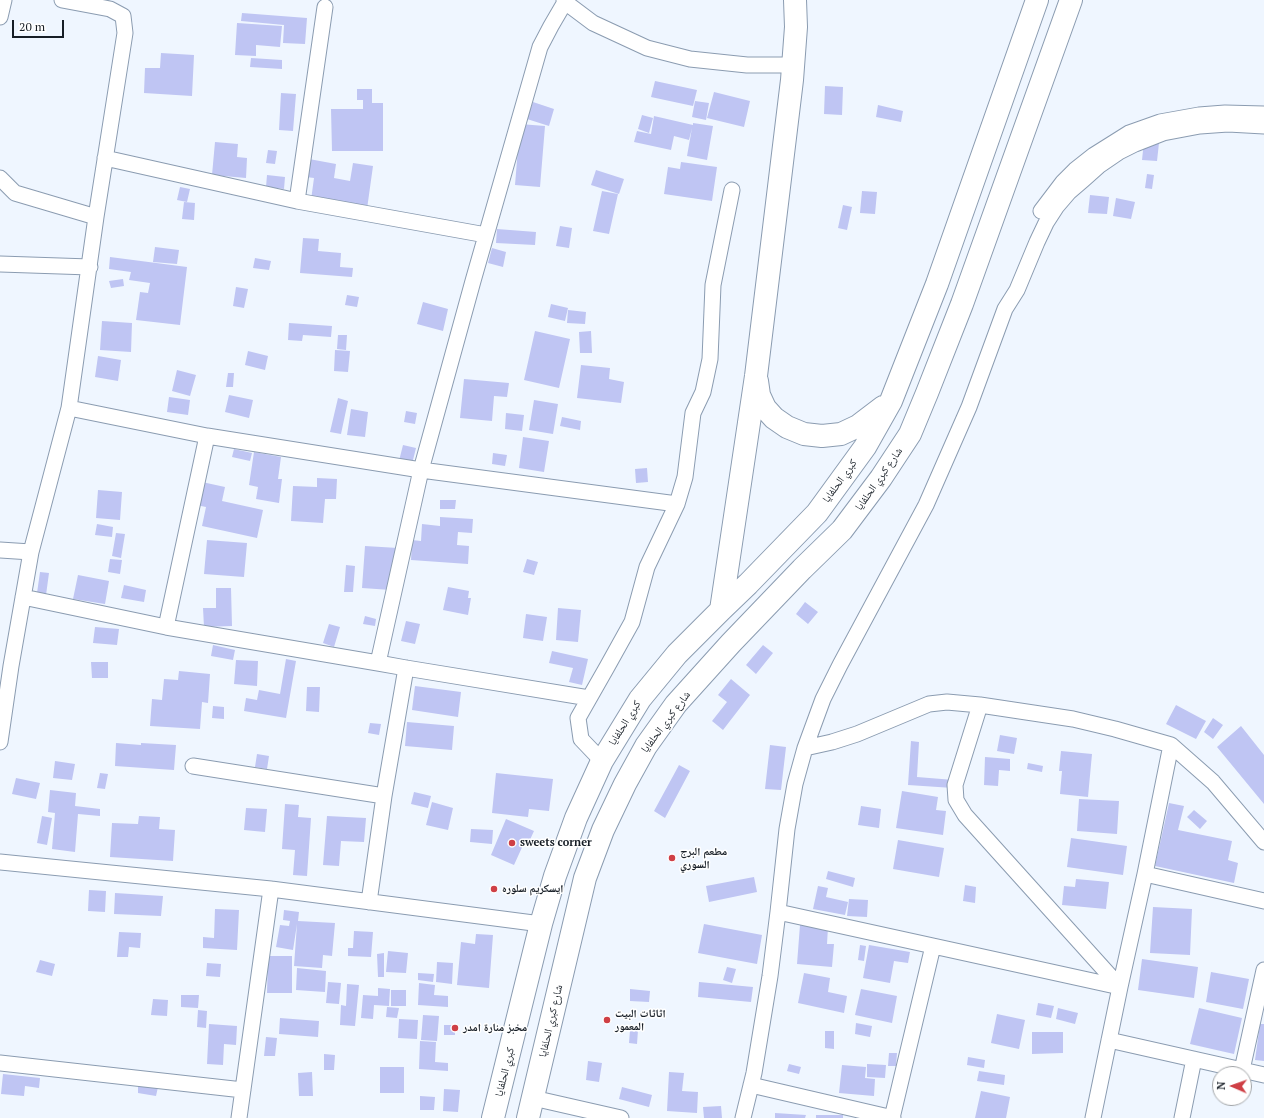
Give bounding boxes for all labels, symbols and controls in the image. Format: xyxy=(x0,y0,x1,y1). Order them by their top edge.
scale bar xyxy=(14,12,66,38)
text: 20 m xyxy=(19,19,45,34)
street label: شارع كبري الحلفايا xyxy=(852,445,906,513)
street label: كبري الحلفايا xyxy=(820,457,860,505)
street label: شارع كبري الحلفايا xyxy=(639,689,693,755)
street label: كبري الحلفايا xyxy=(606,698,644,748)
place label: sweets corner xyxy=(520,836,592,850)
marker: sweets corner xyxy=(507,838,517,848)
place label: مطعم البرج السوري xyxy=(680,845,727,871)
marker: مطعم البرج السوري xyxy=(667,853,677,863)
place label: ايسكريم سلوره xyxy=(502,882,563,896)
marker: ايسكريم سلوره xyxy=(489,884,499,894)
street label: شارع كبري الحلفايا xyxy=(536,984,566,1058)
place label: اثاثات البيت المعمور xyxy=(615,1007,666,1033)
marker: اثاثات البيت المعمور xyxy=(602,1015,612,1025)
place label: مخبز منارة امدر xyxy=(463,1021,527,1035)
marker: مخبز منارة امدر xyxy=(450,1023,460,1033)
street label: كبري الحلفايا xyxy=(493,1046,517,1098)
north arrow xyxy=(1212,1066,1252,1106)
text: N xyxy=(1214,1081,1228,1090)

